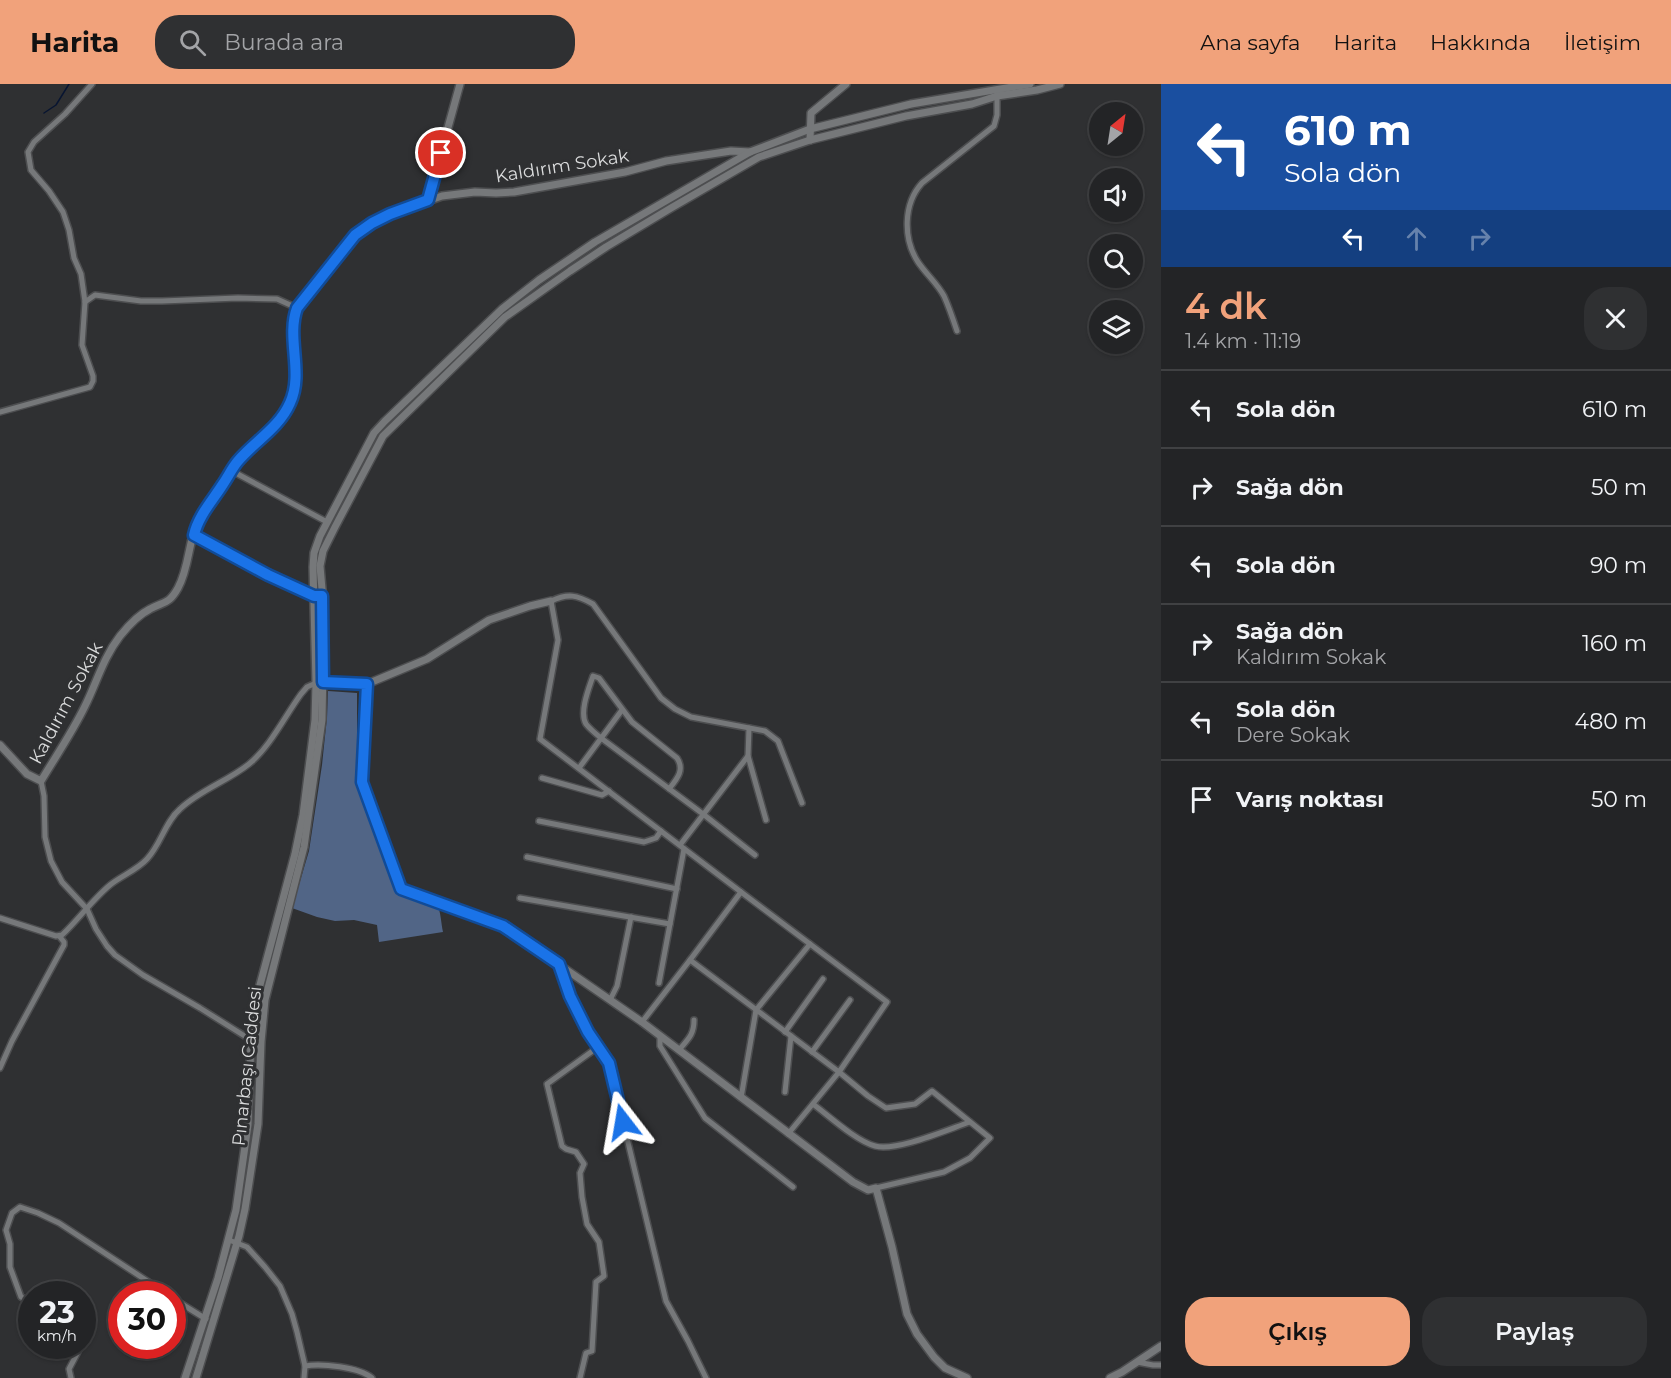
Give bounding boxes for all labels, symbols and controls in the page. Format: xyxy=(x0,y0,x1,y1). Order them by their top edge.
search box xyxy=(155,15,575,69)
text: Harita xyxy=(30,25,119,59)
icon: search xyxy=(176,26,209,59)
text: Burada ara xyxy=(224,29,344,56)
text: Ana sayfa xyxy=(1200,30,1300,55)
text: Harita xyxy=(1333,30,1397,55)
text: Hakkında xyxy=(1430,30,1531,55)
text: İletişim xyxy=(1564,30,1641,55)
north arrow xyxy=(1089,102,1143,156)
map controls xyxy=(1089,102,1143,354)
text: 610 m xyxy=(1284,104,1412,156)
icon: left xyxy=(1185,108,1263,186)
pin xyxy=(415,127,466,178)
icon: arrive xyxy=(424,136,457,169)
street label: Kaldırım Sokak xyxy=(494,145,631,187)
text: Sola dön xyxy=(1284,156,1401,189)
button: sound xyxy=(1089,168,1143,222)
icon: left xyxy=(1337,222,1370,255)
icon: ahead xyxy=(1400,222,1433,255)
icon: right xyxy=(1463,222,1496,255)
button: search xyxy=(1089,234,1143,288)
text: 4 dk xyxy=(1185,284,1267,328)
button: close xyxy=(1584,287,1647,350)
button: layers xyxy=(1089,300,1143,354)
text: 1.4 km · 11:19 xyxy=(1185,329,1301,353)
icon: left xyxy=(1185,393,1218,426)
text: Sola dön xyxy=(1236,396,1336,423)
text: 610 m xyxy=(1582,396,1647,423)
icon: right xyxy=(1185,471,1218,504)
text: Sağa dön xyxy=(1236,474,1344,501)
text: 50 m xyxy=(1591,474,1647,501)
icon: left xyxy=(1185,549,1218,582)
text: Sola dön xyxy=(1236,552,1336,579)
text: 90 m xyxy=(1590,552,1647,579)
text: Sağa dön xyxy=(1236,618,1344,645)
icon: right xyxy=(1185,627,1218,660)
text: 160 m xyxy=(1582,630,1647,657)
street label: Kaldırım Sokak xyxy=(25,638,108,768)
text: Kaldırım Sokak xyxy=(1236,645,1386,669)
text: Sola dön xyxy=(1236,696,1336,723)
icon: left xyxy=(1185,705,1218,738)
text: 480 m xyxy=(1575,708,1647,735)
text: Dere Sokak xyxy=(1236,723,1350,747)
icon: arrive xyxy=(1185,783,1218,816)
text: Varış noktası xyxy=(1236,786,1384,813)
text: 50 m xyxy=(1591,786,1647,813)
street label: Pınarbaşı Caddesi xyxy=(228,985,266,1147)
position arrow xyxy=(591,1090,655,1154)
speed limit sign: 30 xyxy=(108,1281,186,1359)
text: 23 xyxy=(39,1294,75,1331)
button: Çıkış xyxy=(1185,1297,1410,1366)
button: Paylaş xyxy=(1422,1297,1647,1366)
text: km/h xyxy=(37,1326,77,1345)

